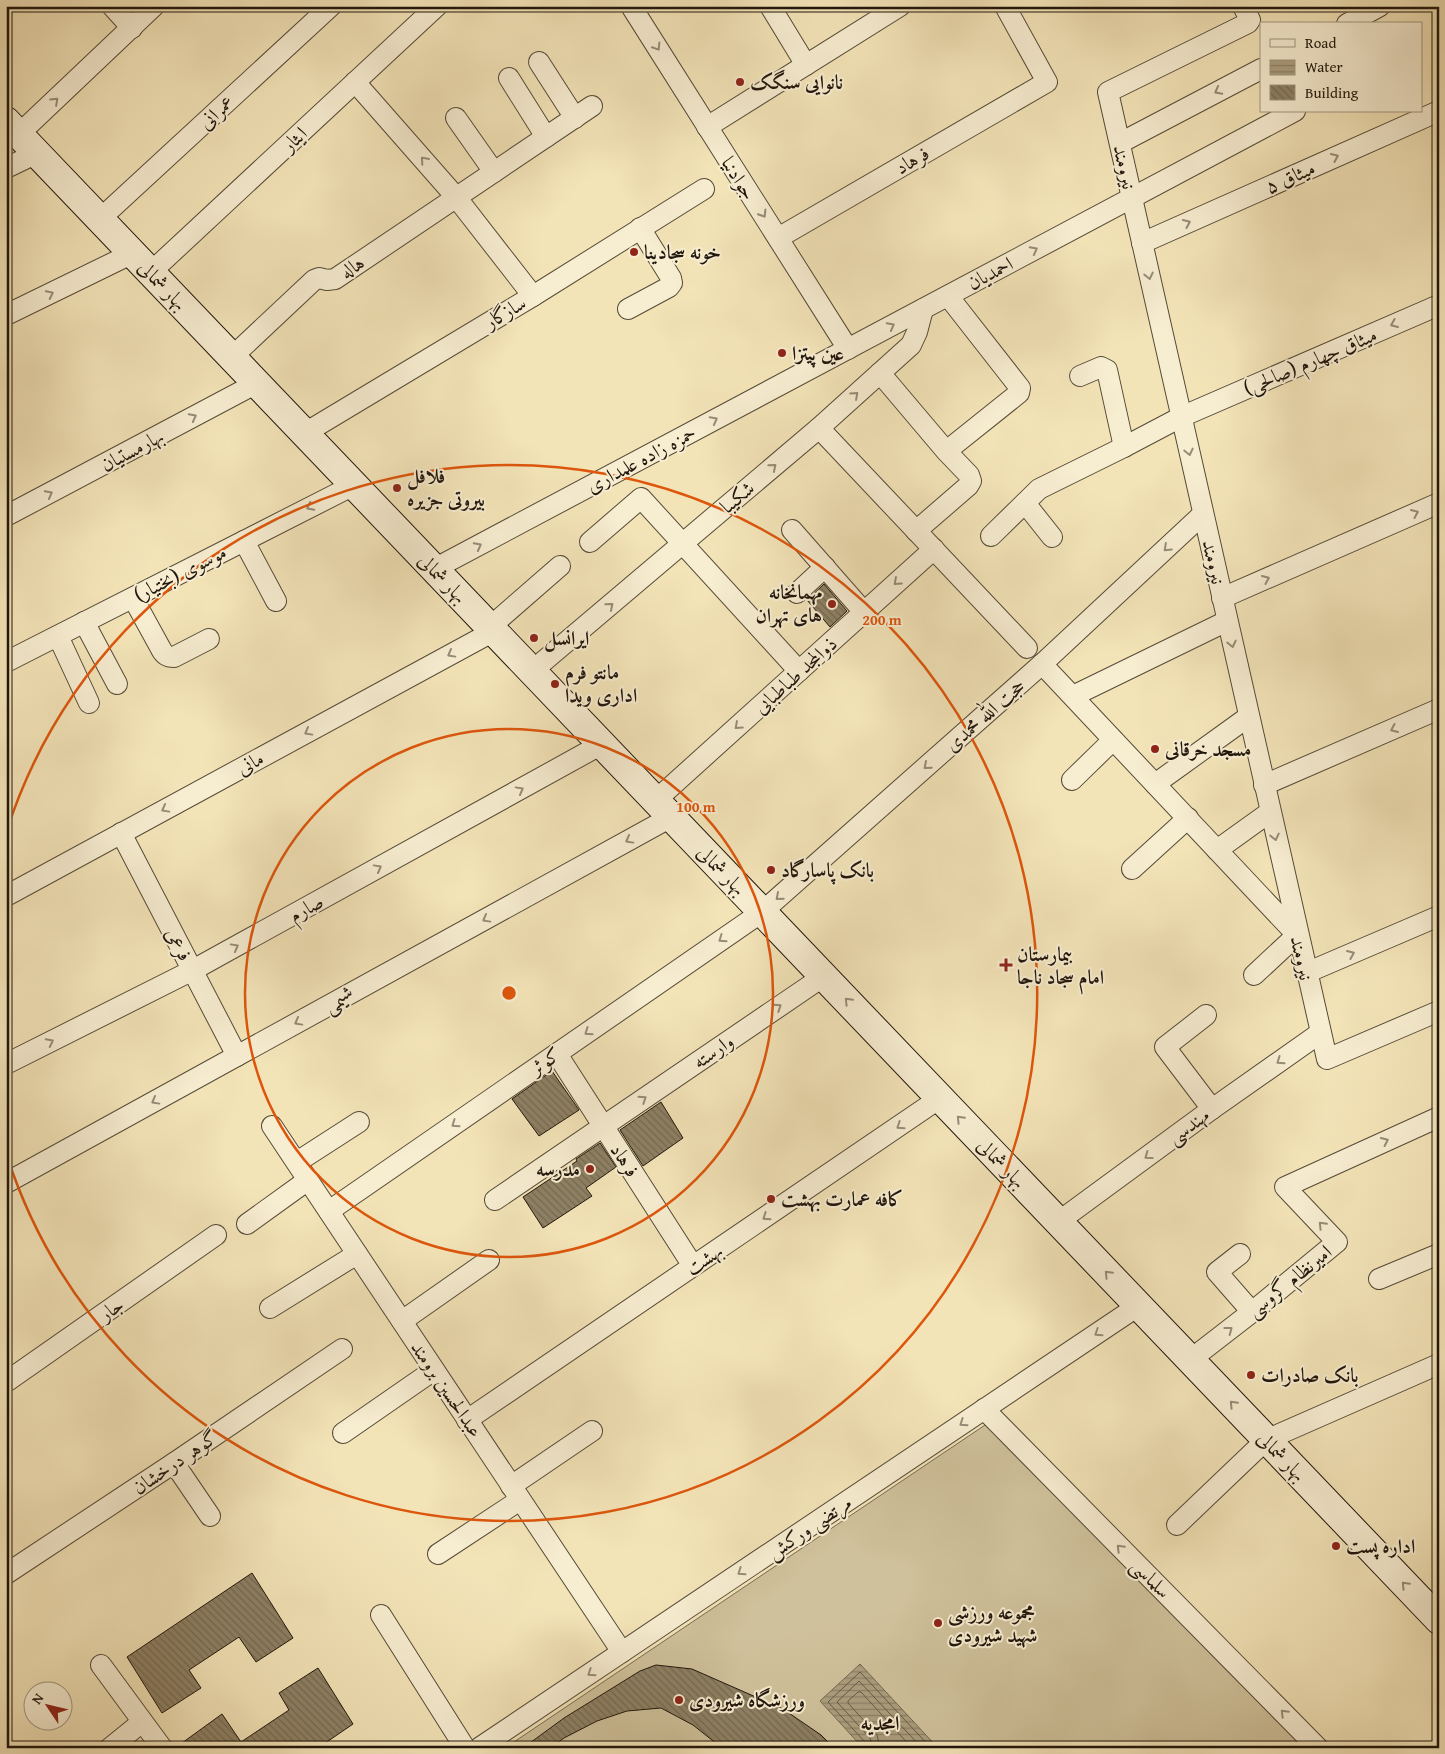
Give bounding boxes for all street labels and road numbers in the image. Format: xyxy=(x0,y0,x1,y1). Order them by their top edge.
street label: عمرانی xyxy=(191,87,240,136)
street label: ایثار xyxy=(273,119,313,160)
street label: فرهاد xyxy=(889,138,934,181)
street label: نیرومند xyxy=(1106,142,1145,192)
street label: جوادنیا xyxy=(715,150,764,205)
street label: میثاق ۵ xyxy=(1260,153,1319,200)
street label: هاله xyxy=(334,248,370,285)
street label: احمدیان xyxy=(962,248,1018,297)
street label: بهار شمالی xyxy=(132,253,195,316)
street label: سازگار xyxy=(477,288,531,336)
street label: میثاق چهارم (صالحی) xyxy=(1238,319,1383,405)
street label: حمزه زاده علمداری xyxy=(581,417,701,500)
street label: بهارمستیان xyxy=(95,421,169,478)
street label: شکیبا xyxy=(713,473,760,520)
street label: موسوی (بختیار) xyxy=(128,537,231,608)
street label: نیرومند xyxy=(1195,537,1234,587)
street label: بهار شمالی xyxy=(412,546,475,609)
street label: ذوالمجد طباطبایی xyxy=(746,629,843,720)
street label: حجت الله محمدی xyxy=(938,671,1032,758)
street label: مانی xyxy=(231,743,269,782)
street label: بهار شمالی xyxy=(691,838,754,901)
street label: صارم xyxy=(283,886,330,932)
street label: فرعی xyxy=(159,922,200,966)
street label: نیرومند xyxy=(1283,933,1322,983)
street label: شیمی xyxy=(318,979,359,1020)
street label: وارسته xyxy=(686,1026,739,1075)
street label: کوثر xyxy=(522,1039,566,1083)
street label: مهندسی xyxy=(1160,1100,1216,1152)
street label: بهار شمالی xyxy=(971,1131,1034,1194)
street label: فرهاد xyxy=(604,1137,647,1182)
street label: بهشت xyxy=(679,1235,728,1282)
street label: امیرنظام گروسی xyxy=(1240,1237,1340,1327)
street label: جار xyxy=(91,1290,129,1329)
street label: عبدالحسین برومند xyxy=(404,1334,491,1443)
street label: گوهر درخشان xyxy=(126,1422,223,1501)
street label: بهار شمالی xyxy=(1251,1424,1314,1487)
street label: مرتضی ورکش xyxy=(760,1487,858,1567)
street label: سلماسی xyxy=(1124,1551,1178,1605)

